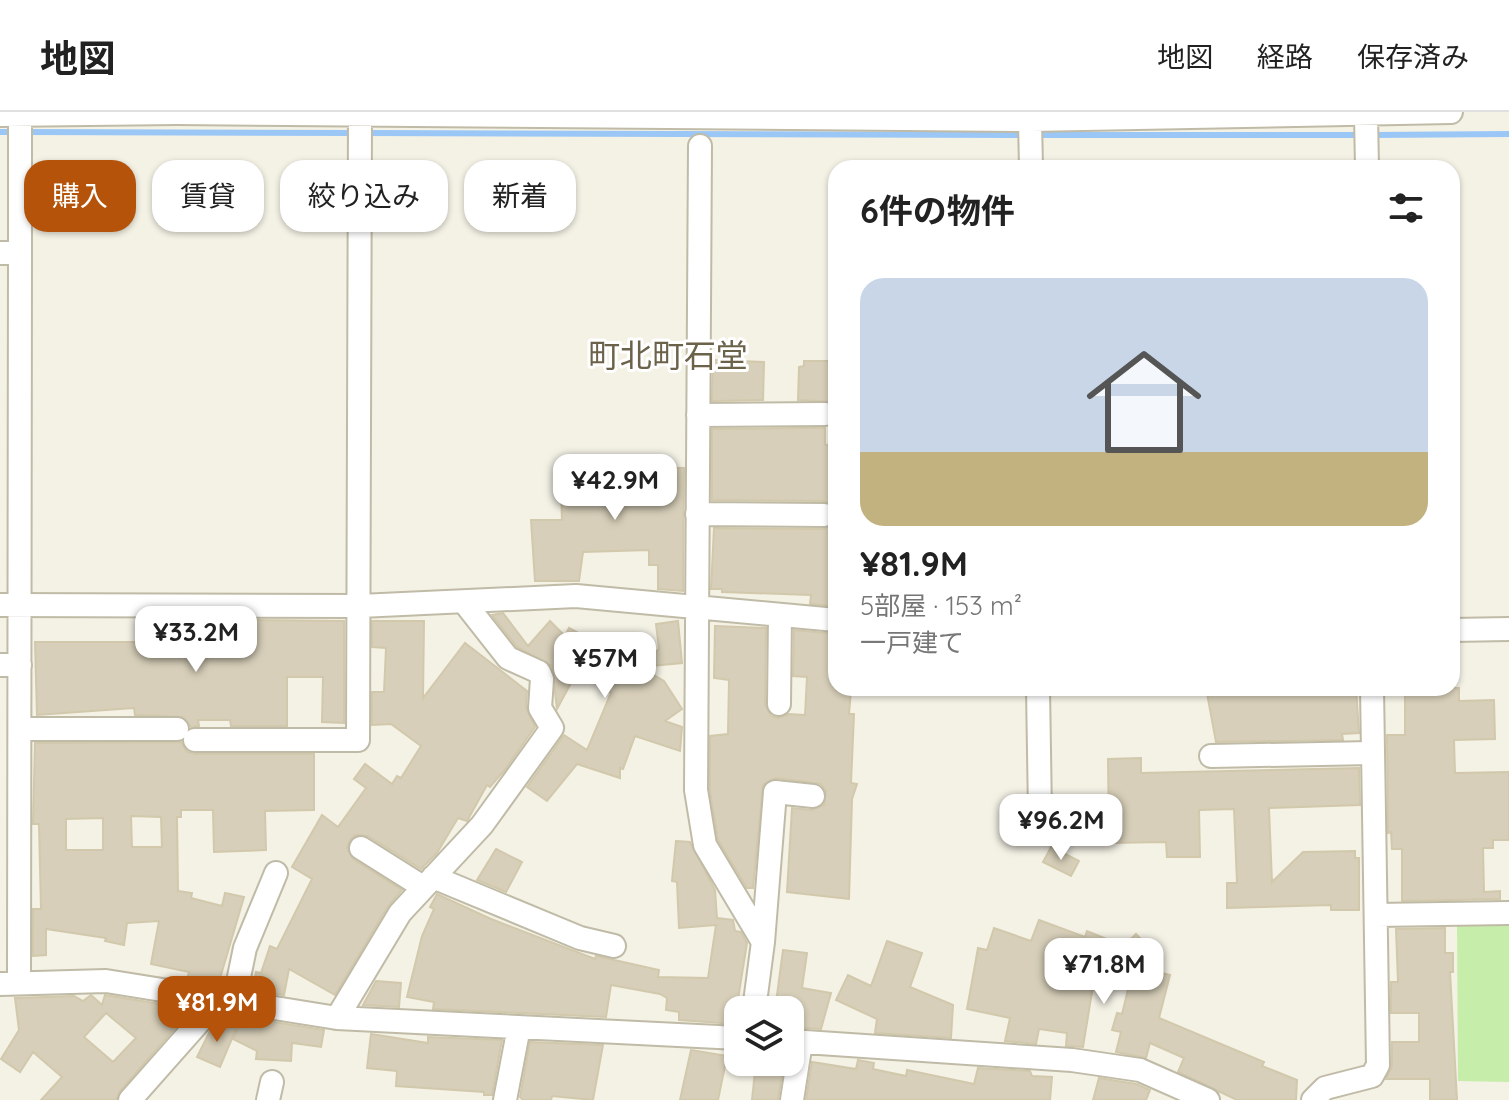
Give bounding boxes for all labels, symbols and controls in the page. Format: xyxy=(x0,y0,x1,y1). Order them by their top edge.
text: 地図 xyxy=(40,34,116,82)
text: 地図 xyxy=(1157,39,1213,74)
text: 経路 xyxy=(1257,39,1313,74)
text: 保存済み xyxy=(1357,39,1469,74)
chip: 購入 xyxy=(24,160,136,232)
chip: 賃貸 xyxy=(152,160,264,232)
chip: 絞り込み xyxy=(280,160,448,232)
chip: 新着 xyxy=(464,160,576,232)
icon: filters xyxy=(1384,186,1428,230)
text: 6件の物件 xyxy=(860,189,1015,232)
icon: home xyxy=(1072,330,1216,474)
district label: 町北町石堂 xyxy=(588,335,748,375)
pin: ¥42.9M xyxy=(550,454,680,522)
text: ¥42.9M xyxy=(571,463,659,496)
text: ¥81.9M xyxy=(860,542,968,585)
text: 5部屋 · 153 m² xyxy=(860,589,1022,622)
pin: ¥33.2M xyxy=(131,606,261,674)
text: ¥33.2M xyxy=(153,615,239,648)
text: 一戸建て xyxy=(860,626,964,659)
pin: ¥57M xyxy=(558,632,652,700)
text: ¥57M xyxy=(572,641,638,674)
pin: ¥96.2M xyxy=(996,794,1126,862)
text: ¥96.2M xyxy=(1017,803,1105,836)
pin: ¥71.8M xyxy=(1039,938,1169,1006)
text: ¥71.8M xyxy=(1063,947,1145,980)
pin: ¥81.9M xyxy=(152,976,282,1044)
text: ¥81.9M xyxy=(176,985,258,1018)
map controls xyxy=(724,996,804,1076)
button: layers xyxy=(724,996,804,1076)

